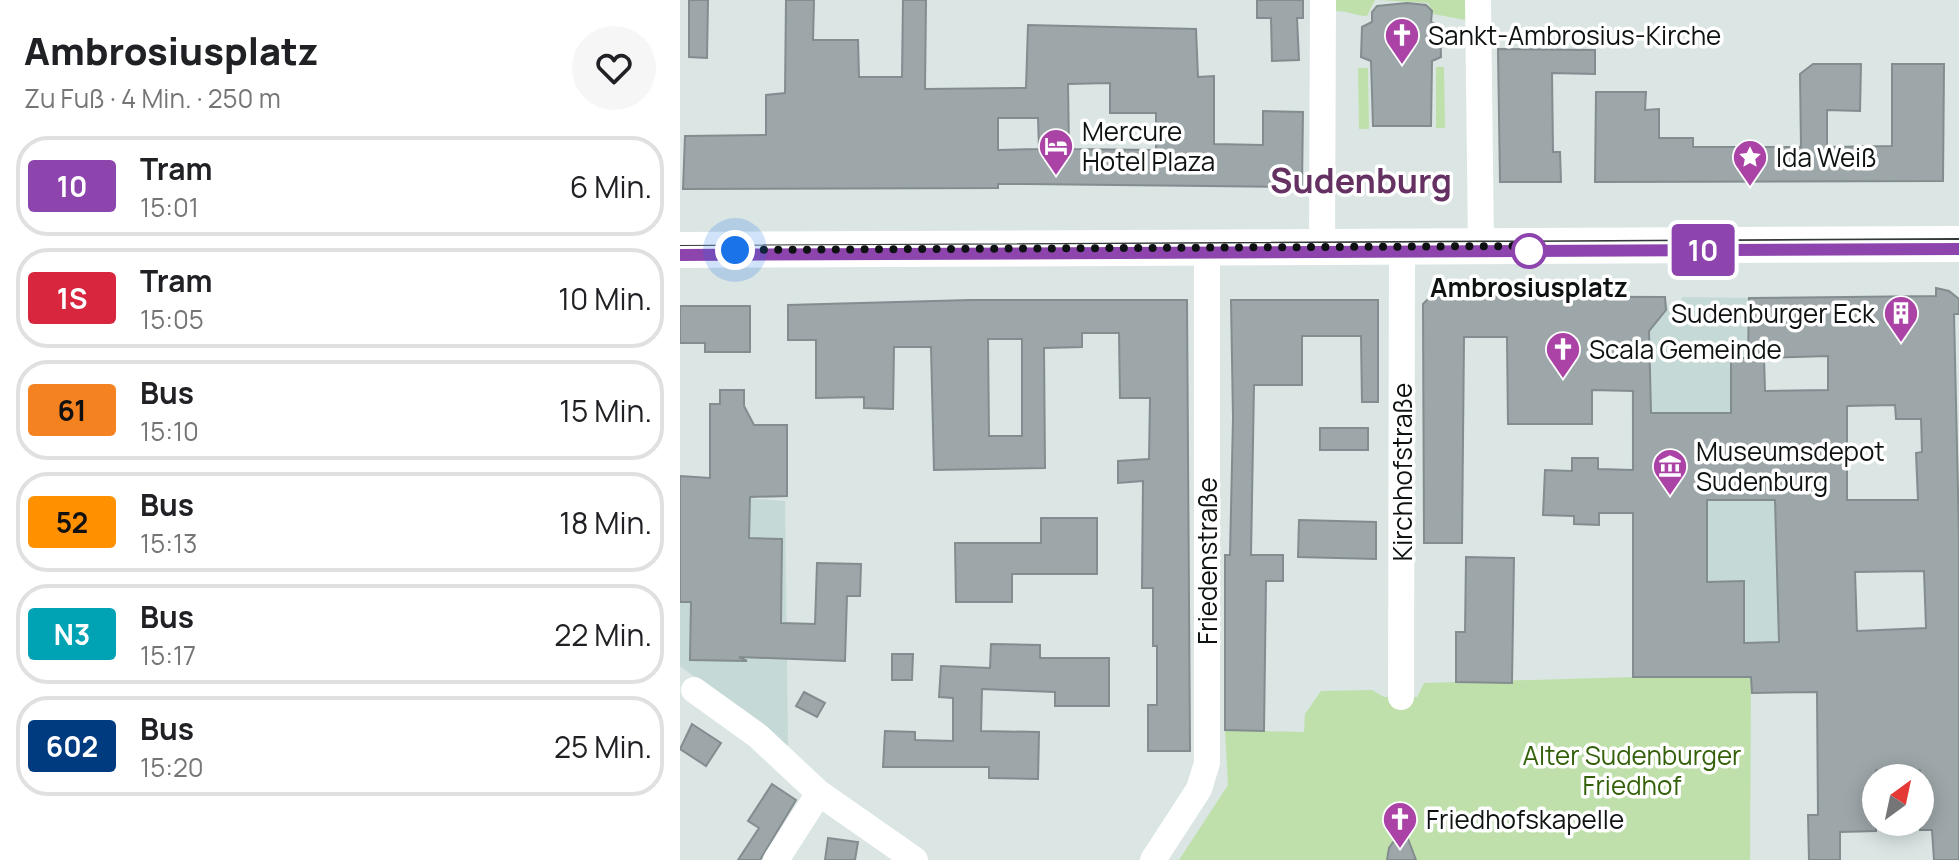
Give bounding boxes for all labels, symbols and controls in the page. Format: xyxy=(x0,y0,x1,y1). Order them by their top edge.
church icon: Sankt-Ambrosius-Kirche xyxy=(1383,16,1421,66)
place label: Sankt-Ambrosius-Kirche xyxy=(1428,17,1721,53)
text: Ambrosiusplatz xyxy=(24,24,318,76)
button: heart xyxy=(572,26,656,110)
text: Zu Fuß · 4 Min. · 250 m xyxy=(24,80,281,116)
place label: Mercure Hotel Plaza xyxy=(1082,113,1215,179)
hotel icon: Mercure Hotel Plaza xyxy=(1037,127,1075,177)
place icon: Ida Weiß xyxy=(1731,138,1769,188)
place label: Ida Weiß xyxy=(1776,139,1877,175)
text: Tram xyxy=(140,148,213,189)
district label: Sudenburg xyxy=(1270,157,1452,203)
text: 6 Min. xyxy=(570,166,652,207)
text: 10 xyxy=(57,167,87,205)
text: 15:01 xyxy=(140,189,199,225)
line badge: 10 xyxy=(1667,224,1739,276)
your location xyxy=(715,230,755,270)
text: 10 xyxy=(1688,231,1718,269)
marker: Ambrosiusplatz xyxy=(1512,234,1546,268)
text: Tram xyxy=(140,260,213,301)
place label: Ambrosiusplatz xyxy=(1430,269,1628,305)
text: 10 Min. xyxy=(558,278,652,319)
text: 1S xyxy=(57,279,87,317)
building icon: Sudenburger Eck xyxy=(1882,294,1920,344)
place label: Sudenburger Eck xyxy=(1671,295,1876,331)
text: 15:05 xyxy=(140,301,204,337)
church icon: Scala Gemeinde xyxy=(1544,330,1582,380)
place label: Scala Gemeinde xyxy=(1589,331,1782,367)
text: Bus xyxy=(140,372,194,413)
street label: Kirchhofstraße xyxy=(1384,383,1420,561)
text: 15 Min. xyxy=(559,390,652,431)
text: 61 xyxy=(57,391,87,429)
text: 15:10 xyxy=(140,413,199,449)
place label: Museumsdepot Sudenburg xyxy=(1696,433,1885,499)
museum icon: Museumsdepot Sudenburg xyxy=(1651,447,1689,497)
street label: Friedenstraße xyxy=(1189,477,1225,645)
text: Bus xyxy=(140,484,194,525)
text: 18 Min. xyxy=(559,502,652,543)
text: 52 xyxy=(56,503,88,541)
text: 15:13 xyxy=(140,525,197,561)
text: Bus xyxy=(140,596,194,637)
text: 22 Min. xyxy=(554,614,652,655)
text: N3 xyxy=(54,615,90,653)
text: 15:17 xyxy=(140,637,196,673)
text: Bus xyxy=(140,708,194,749)
text: 25 Min. xyxy=(554,726,652,767)
text: 602 xyxy=(46,727,98,765)
park label: Alter Sudenburger Friedhof xyxy=(1523,737,1742,803)
text: 15:20 xyxy=(140,749,204,785)
north arrow xyxy=(1862,764,1934,836)
map controls xyxy=(1862,764,1934,836)
church icon: Friedhofskapelle xyxy=(1381,800,1419,850)
place label: Friedhofskapelle xyxy=(1426,801,1624,837)

